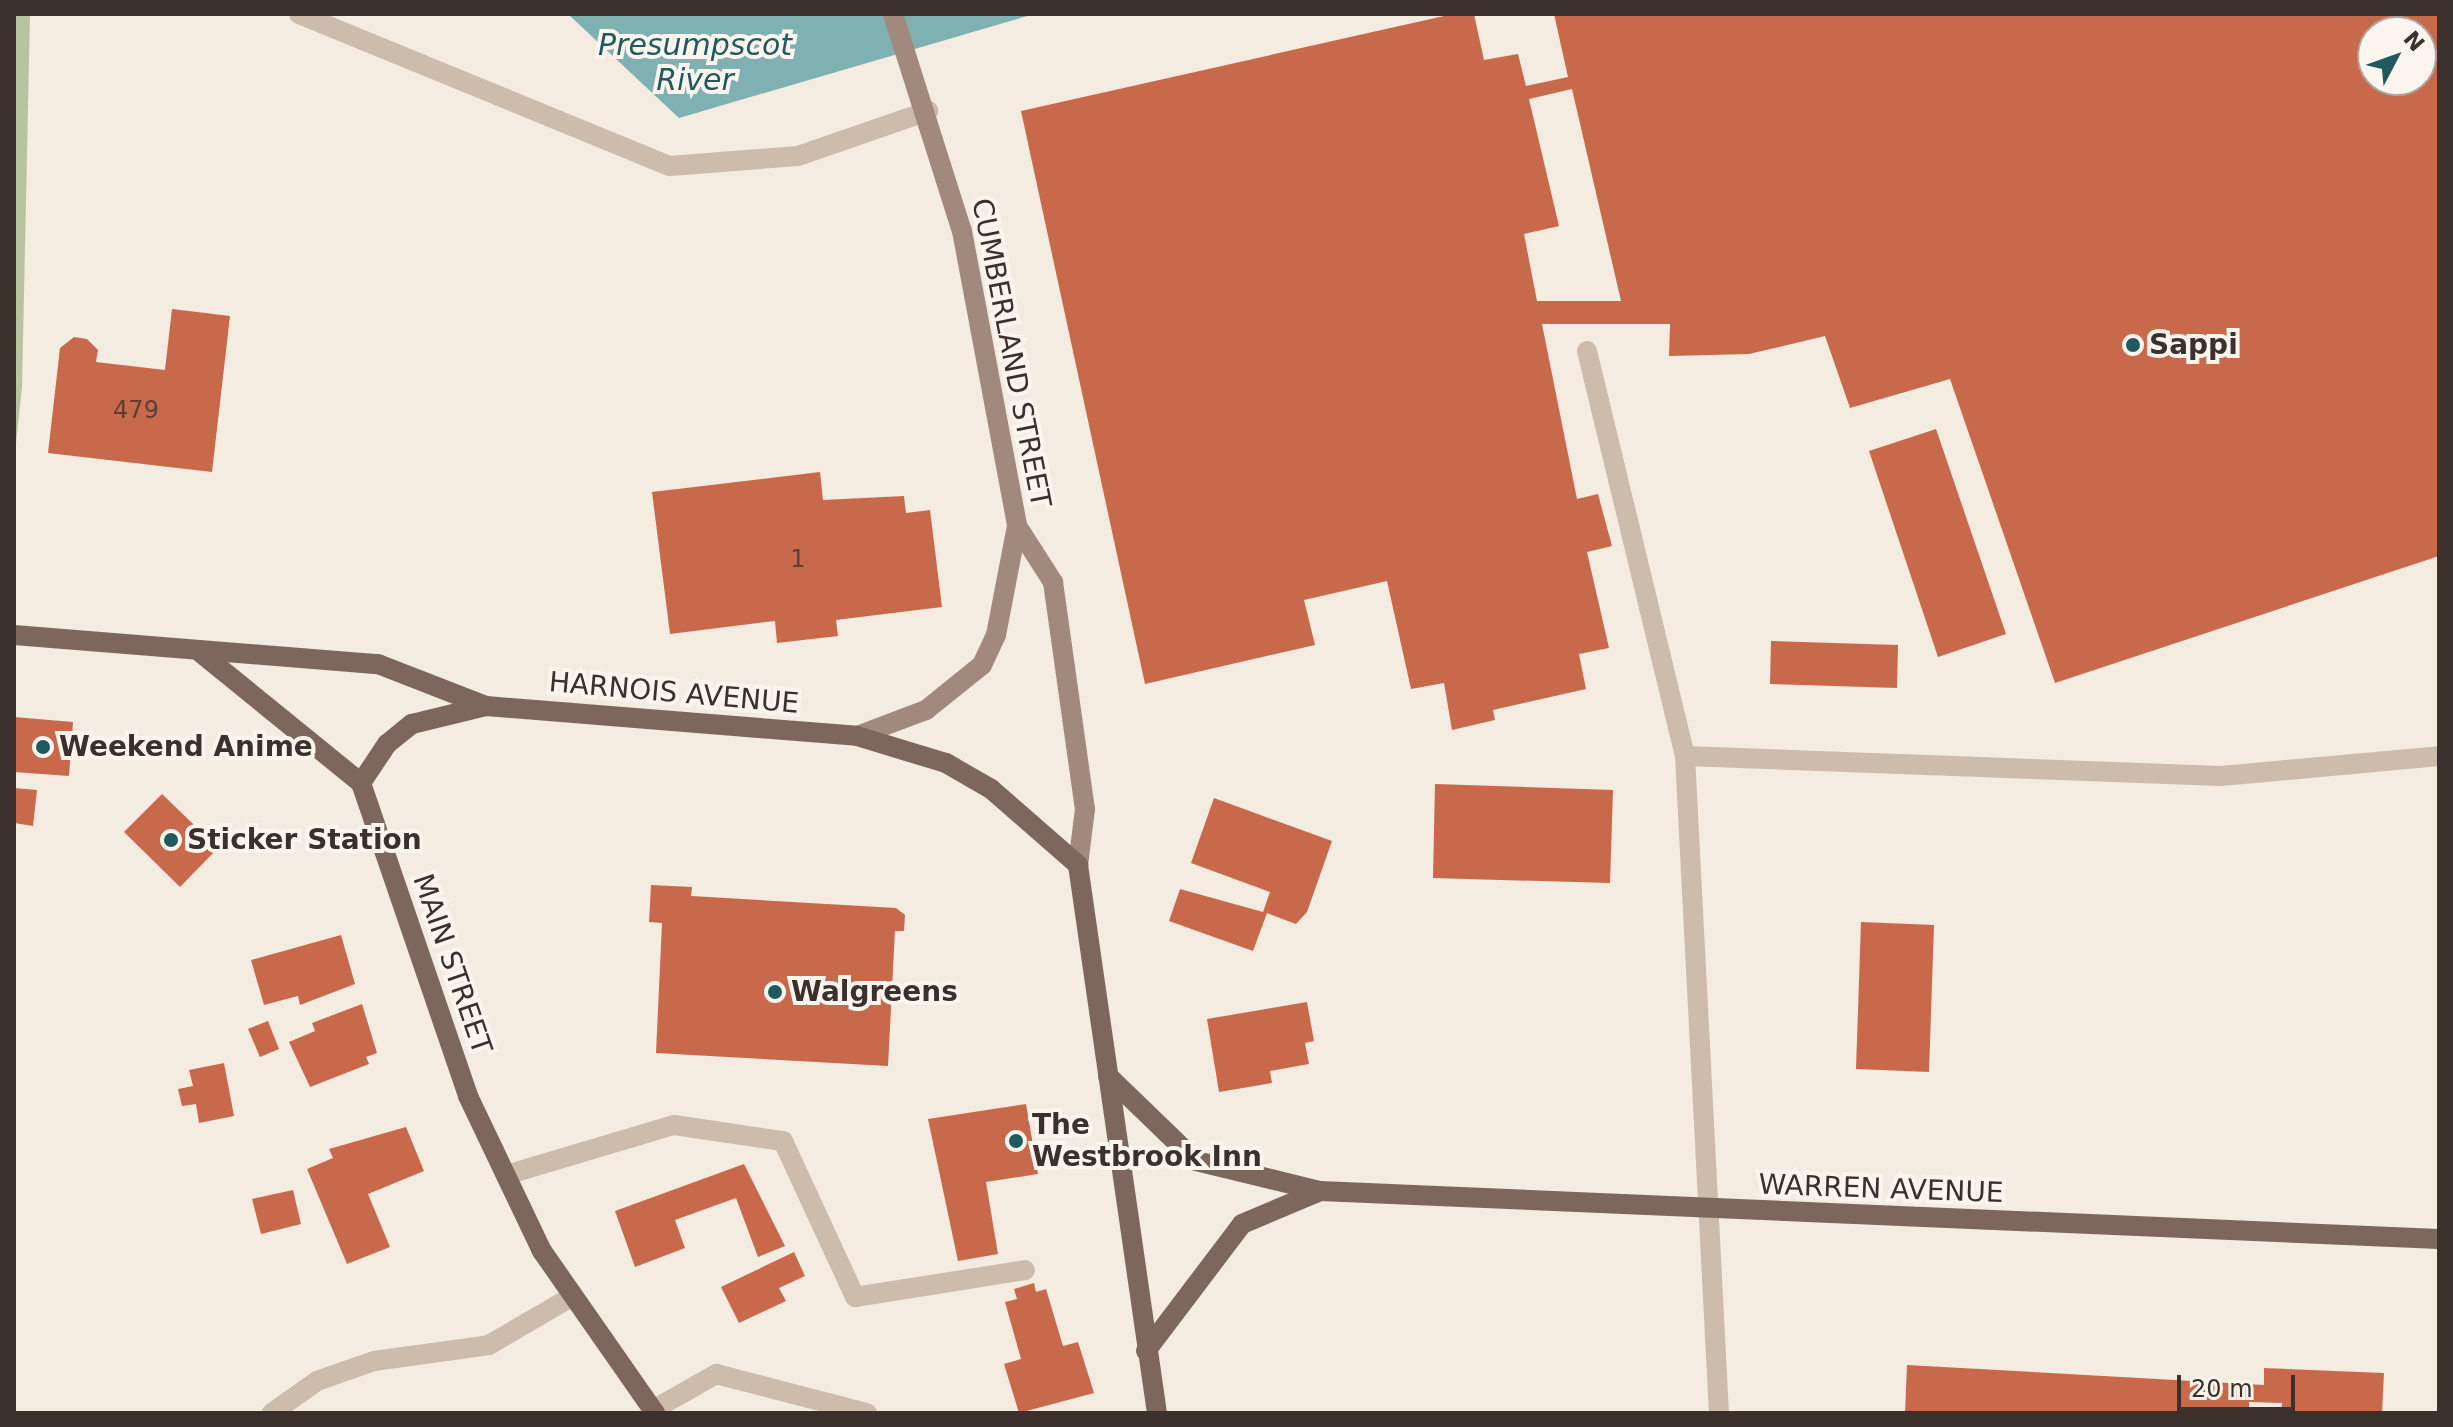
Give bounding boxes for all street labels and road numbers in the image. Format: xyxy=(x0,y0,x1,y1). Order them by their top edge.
street label: CUMBERLAND STREET xyxy=(965,196,1057,510)
street label: HARNOIS AVENUE xyxy=(548,665,800,721)
street label: MAIN STREET xyxy=(405,870,499,1058)
street label: WARREN AVENUE xyxy=(1758,1168,2004,1210)

